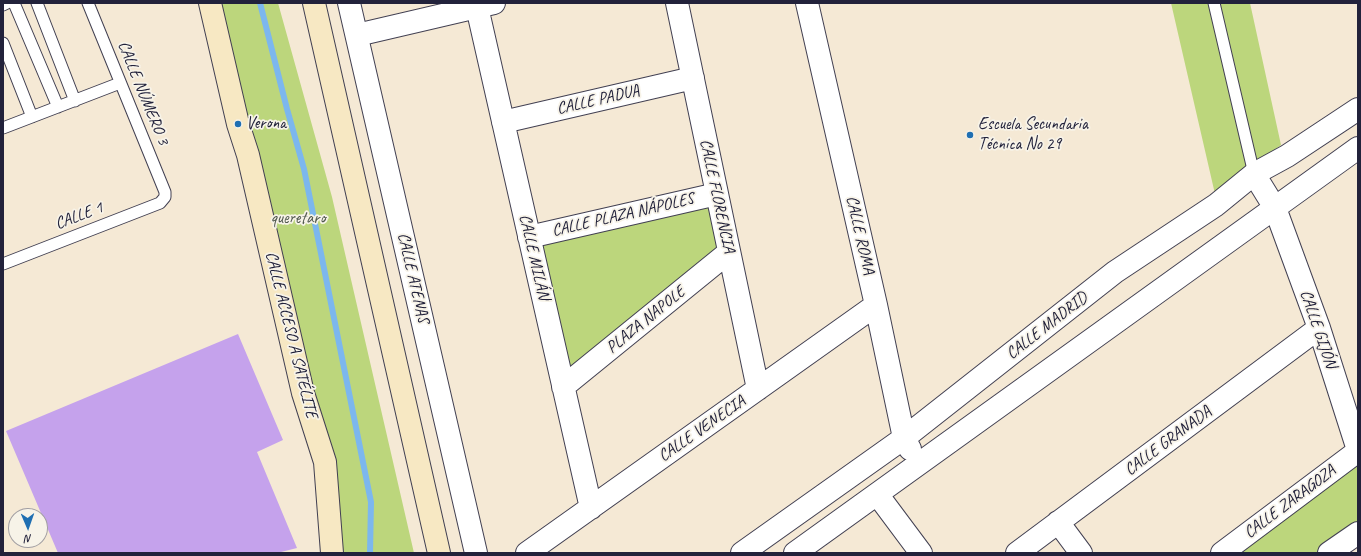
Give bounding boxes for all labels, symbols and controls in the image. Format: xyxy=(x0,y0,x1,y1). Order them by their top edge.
street label: CALLE NÚMERO 3 xyxy=(113,38,173,148)
street label: CALLE PADUA xyxy=(555,81,641,119)
place label: Verona xyxy=(246,114,286,134)
place label: Escuela Secundaria Técnica No 29 xyxy=(978,115,1088,155)
marker: Verona xyxy=(233,119,243,129)
marker: Escuela Secundaria Técnica No 29 xyxy=(965,130,975,140)
street label: CALLE FLORENCIA xyxy=(695,137,739,255)
street label: CALLE PLAZA NÁPOLES xyxy=(550,189,696,241)
street label: CALLE ROMA xyxy=(841,194,879,276)
street label: CALLE 1 xyxy=(52,198,106,234)
park label: queretaro xyxy=(271,209,325,229)
street label: CALLE MILÁN xyxy=(514,212,554,302)
street label: CALLE ATENAS xyxy=(393,231,433,325)
street label: CALLE ACCESO A SATÉLITE xyxy=(260,249,322,421)
street label: PLAZA NAPOLE xyxy=(602,282,690,358)
street label: CALLE GIJÓN xyxy=(1295,287,1341,371)
street label: CALLE MADRID xyxy=(1002,288,1092,364)
street label: CALLE VENECIA xyxy=(655,392,749,466)
street label: CALLE GRANADA xyxy=(1121,402,1215,480)
street label: CALLE ZARAGOZA xyxy=(1240,461,1340,543)
north arrow xyxy=(8,508,48,548)
text: N xyxy=(25,532,32,546)

